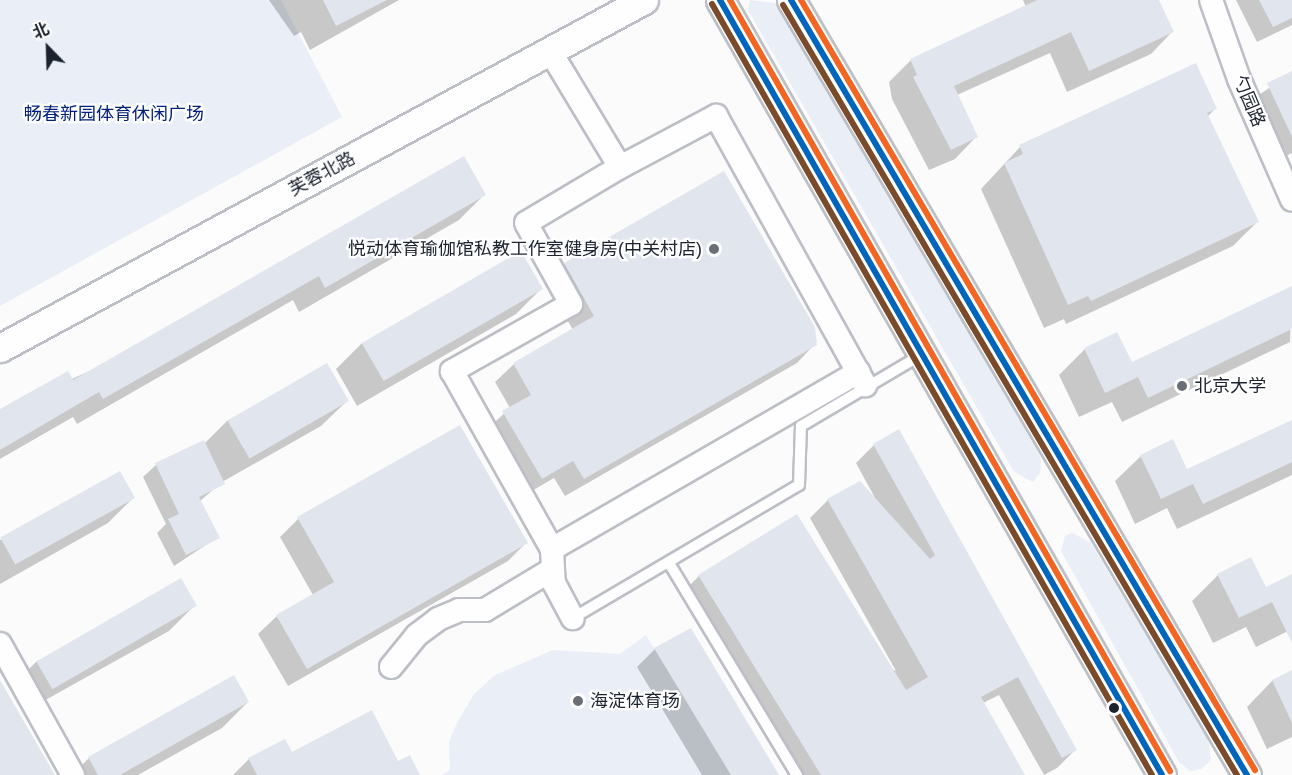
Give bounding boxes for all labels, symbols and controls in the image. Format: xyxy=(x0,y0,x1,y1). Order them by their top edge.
north arrow xyxy=(18,18,78,78)
text: 北 xyxy=(30,20,51,42)
street label: 勺园路 xyxy=(1229,72,1269,130)
park label: 畅春新园体育休闲广场 xyxy=(24,103,204,125)
street label: 芙蓉北路 xyxy=(285,148,359,200)
place label: 悦动体育瑜伽馆私教工作室健身房(中关村店) xyxy=(348,238,702,260)
marker: 悦动体育瑜伽馆私教工作室健身房(中关村店) xyxy=(707,242,721,256)
place label: 北京大学 xyxy=(1194,375,1266,397)
marker: 北京大学 xyxy=(1175,379,1189,393)
place label: 海淀体育场 xyxy=(590,690,680,712)
marker: 海淀体育场 xyxy=(571,694,585,708)
unlabelled marker xyxy=(1108,702,1120,714)

